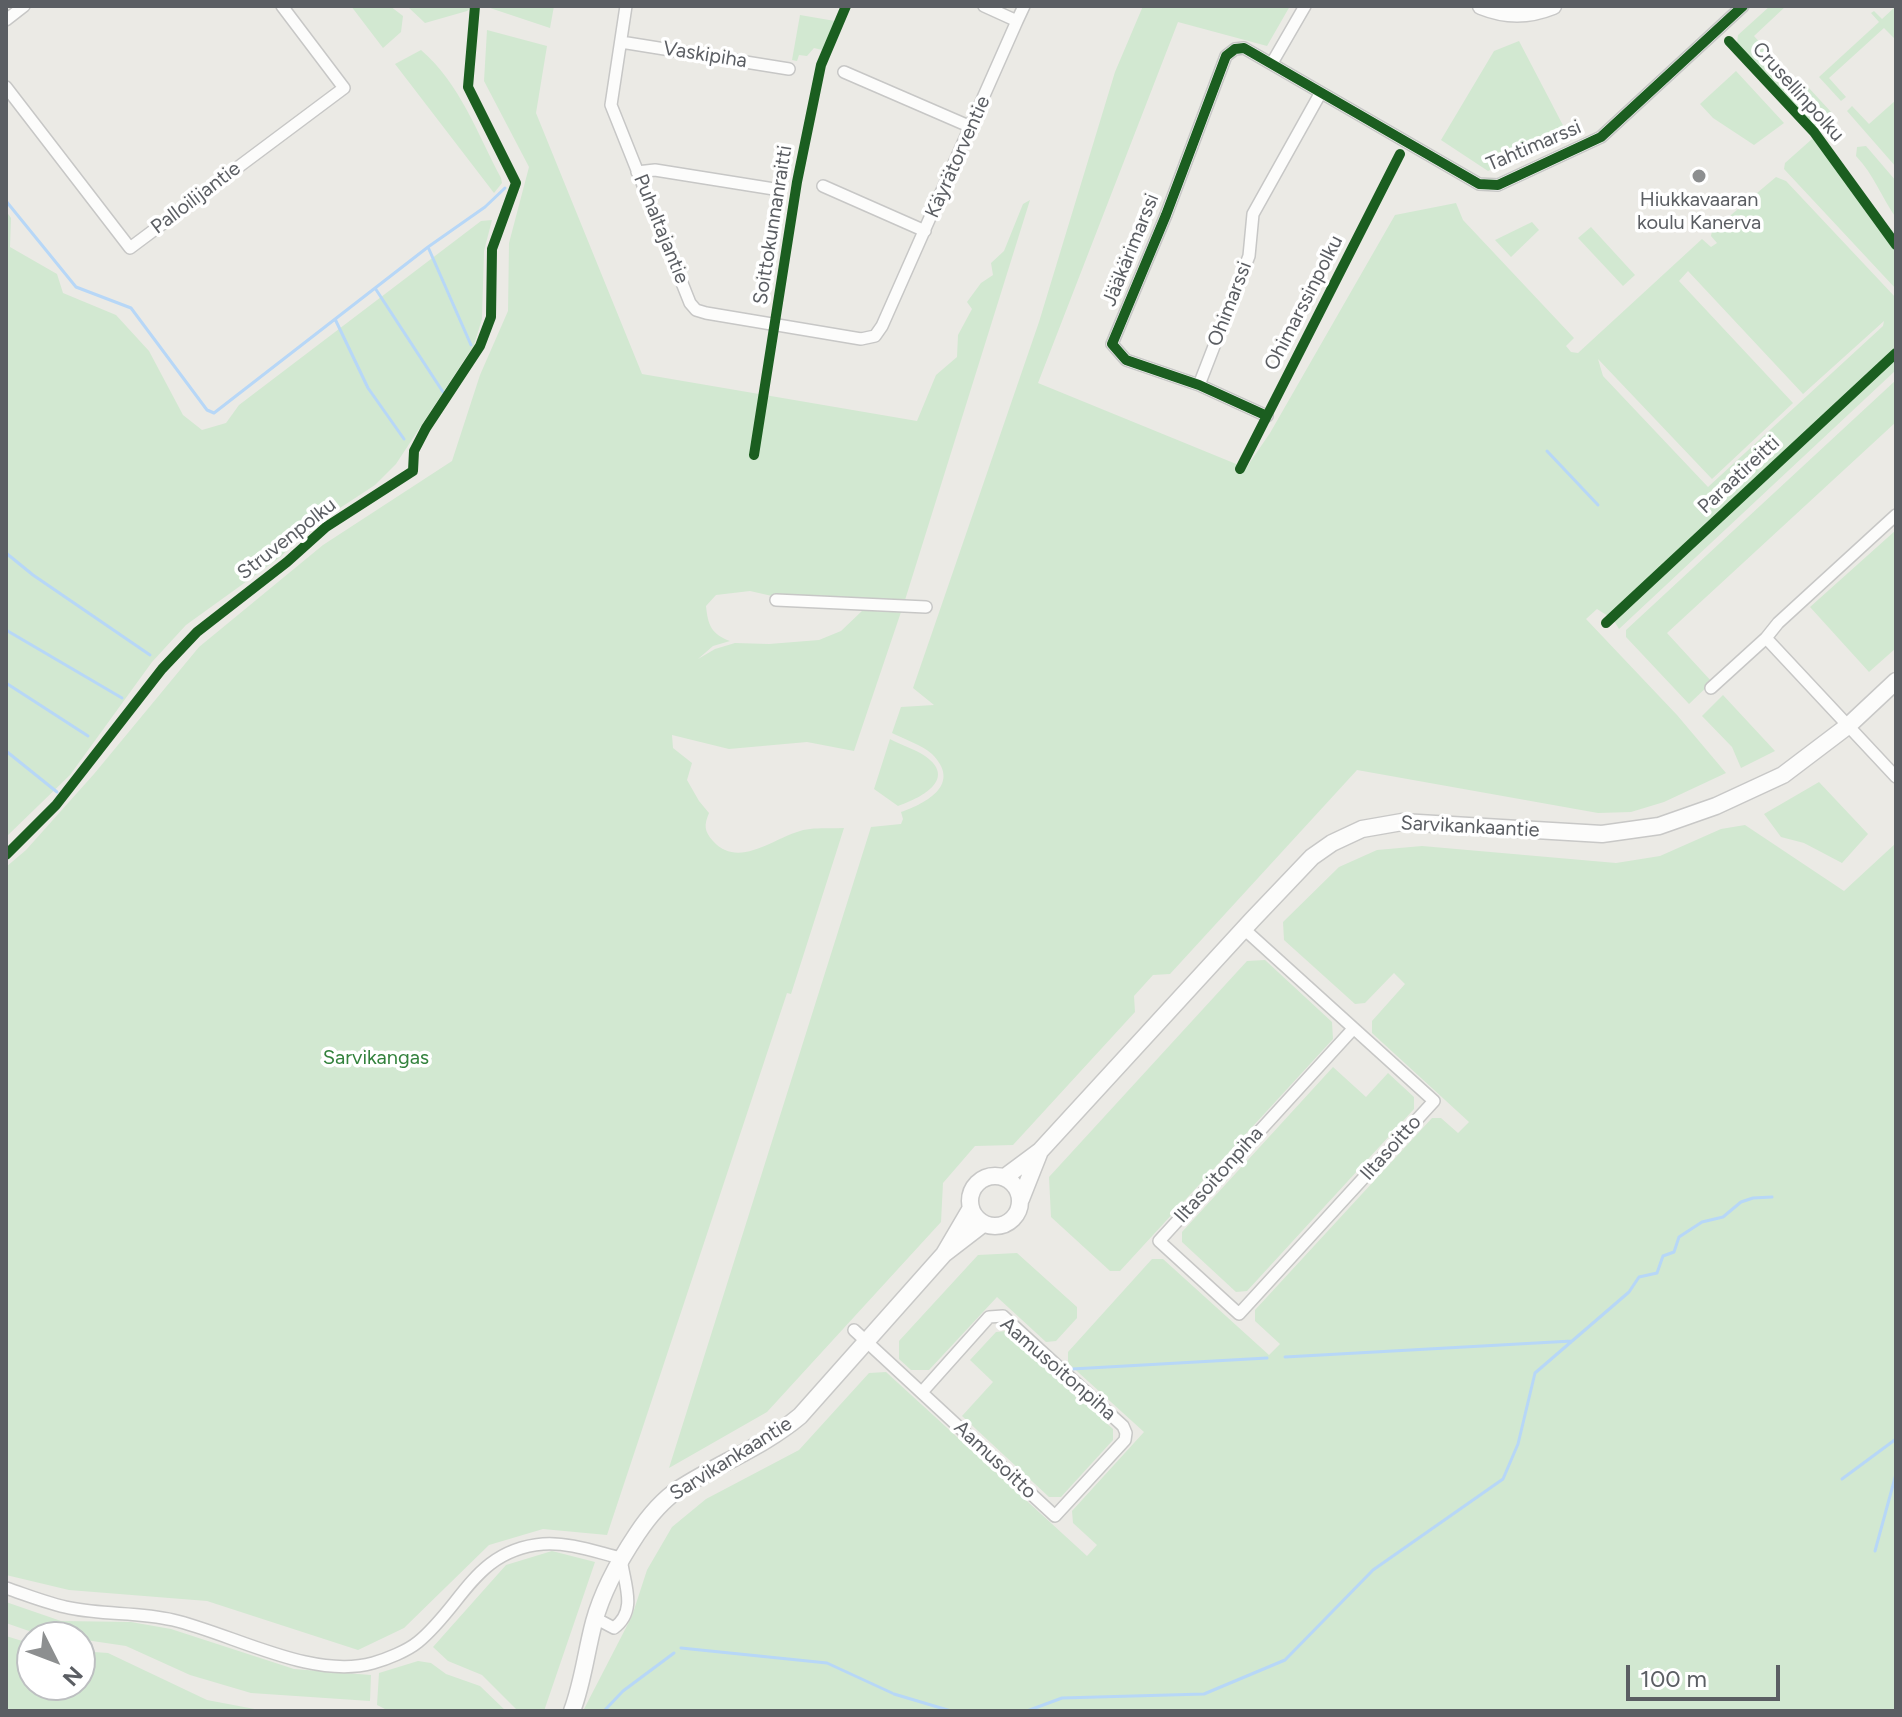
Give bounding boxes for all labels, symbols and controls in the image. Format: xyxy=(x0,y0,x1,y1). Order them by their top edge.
street label: Vaskipiha xyxy=(661,37,749,73)
street label: Crusellinpolku xyxy=(1747,37,1849,147)
street label: Käyrätorventie xyxy=(920,92,996,222)
street label: Tahtimarssi xyxy=(1483,115,1585,177)
street label: Soittokunnanraitti xyxy=(749,144,797,306)
street label: Palloilijantie xyxy=(147,157,245,239)
marker: Hiukkavaaran koulu Kanerva xyxy=(1690,167,1708,185)
street label: Puhaltajantie xyxy=(628,171,694,287)
place label: Hiukkavaaran koulu Kanerva xyxy=(1637,188,1761,235)
street label: Jääkärimarssi xyxy=(1098,190,1164,310)
street label: Ohimarssinpolku xyxy=(1260,231,1348,375)
street label: Ohimarssi xyxy=(1203,258,1257,350)
street label: Paraatireitti xyxy=(1693,431,1785,519)
street label: Struvenpolku xyxy=(233,493,341,585)
street label: Sarvikankaantie xyxy=(1400,811,1540,843)
park label: Sarvikangas xyxy=(323,1046,429,1070)
street label: Iltasoitto xyxy=(1355,1110,1427,1186)
street label: Iltasoitonpiha xyxy=(1170,1122,1268,1228)
street label: Aamusoitonpiha xyxy=(995,1312,1121,1426)
street label: Sarvikankaantie xyxy=(666,1412,796,1506)
street label: Aamusoitto xyxy=(949,1416,1041,1504)
north arrow xyxy=(16,1621,96,1701)
scale bar xyxy=(1630,1649,1784,1699)
text: N xyxy=(57,1661,88,1691)
text: 100 m xyxy=(1640,1664,1707,1693)

